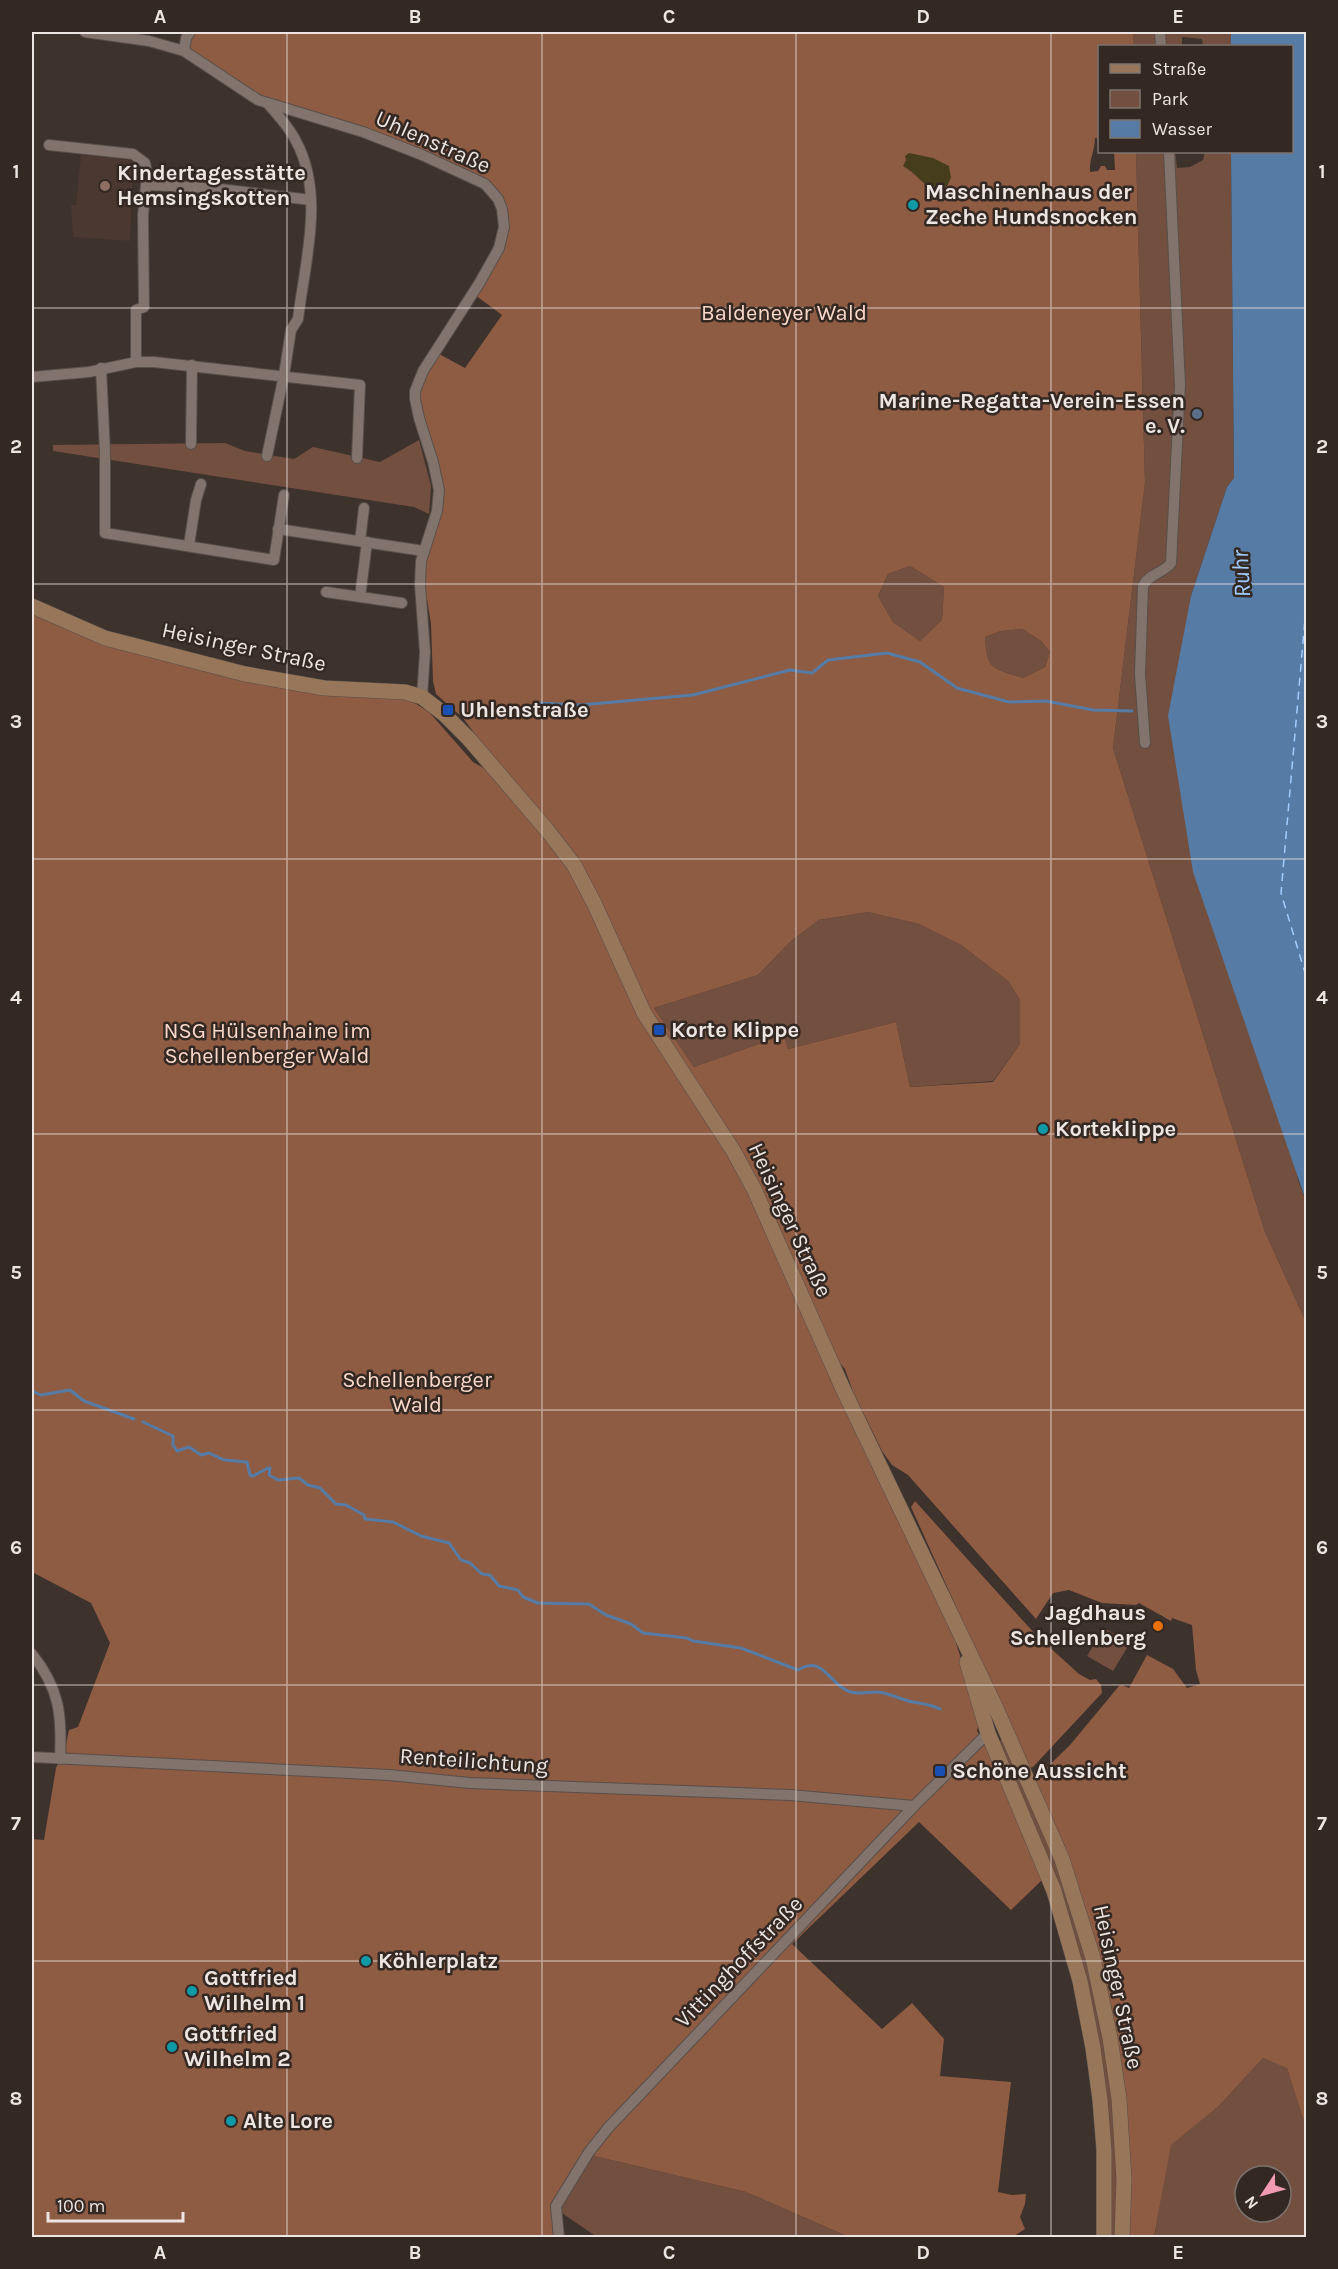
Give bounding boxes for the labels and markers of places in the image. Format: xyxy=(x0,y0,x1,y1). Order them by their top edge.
place label: Kindertagesstätte Hemsingskotten xyxy=(117,160,306,211)
marker: Kindertagesstätte Hemsingskotten xyxy=(98,179,112,193)
place label: Maschinenhaus der Zeche Hundsnocken xyxy=(925,179,1137,230)
marker: Maschinenhaus der Zeche Hundsnocken xyxy=(906,198,920,212)
place label: Marine-Regatta-Verein-Essen e. V. xyxy=(879,388,1185,439)
marker: Marine-Regatta-Verein-Essen e. V. xyxy=(1190,407,1204,421)
place label: Uhlenstraße xyxy=(460,697,589,723)
marker: Uhlenstraße xyxy=(441,703,455,717)
place label: Korte Klippe xyxy=(671,1017,799,1043)
marker: Korte Klippe xyxy=(652,1023,666,1037)
place label: Korteklippe xyxy=(1055,1116,1176,1142)
marker: Korteklippe xyxy=(1036,1122,1050,1136)
place label: Jagdhaus Schellenberg xyxy=(1010,1600,1146,1651)
marker: Jagdhaus Schellenberg xyxy=(1151,1619,1165,1633)
place label: Schöne Aussicht xyxy=(952,1758,1127,1784)
marker: Schöne Aussicht xyxy=(933,1764,947,1778)
place label: Köhlerplatz xyxy=(378,1948,498,1974)
marker: Köhlerplatz xyxy=(359,1954,373,1968)
place label: Gottfried Wilhelm 1 xyxy=(204,1965,305,2016)
marker: Gottfried Wilhelm 1 xyxy=(185,1984,199,1998)
place label: Gottfried Wilhelm 2 xyxy=(184,2021,291,2072)
marker: Gottfried Wilhelm 2 xyxy=(165,2040,179,2054)
place label: Alte Lore xyxy=(243,2108,333,2134)
marker: Alte Lore xyxy=(224,2114,238,2128)

